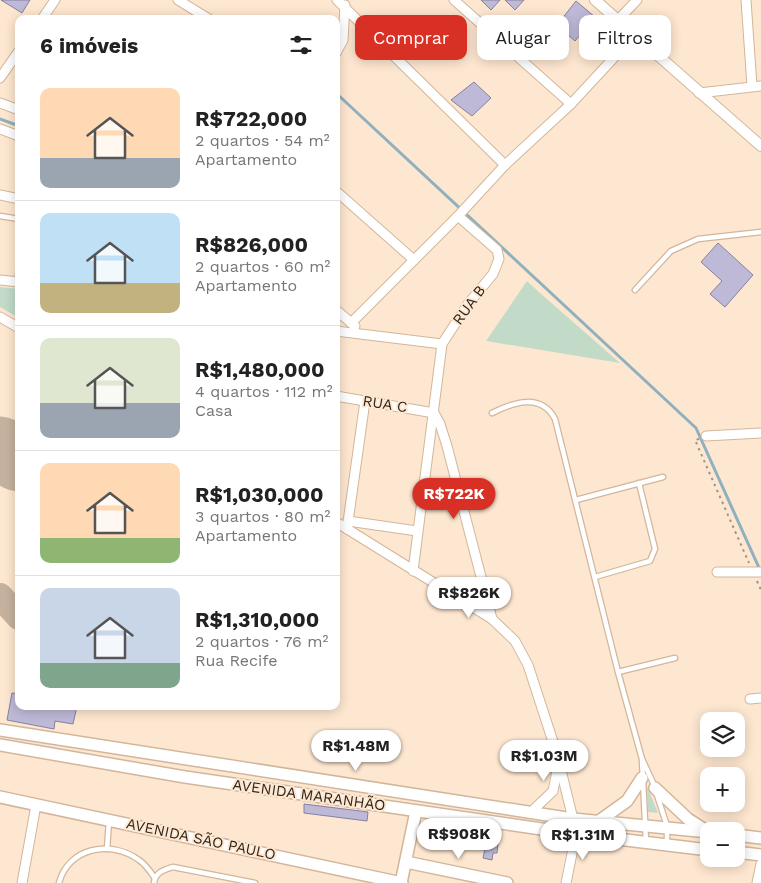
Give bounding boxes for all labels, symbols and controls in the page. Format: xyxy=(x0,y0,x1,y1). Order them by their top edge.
chip: Comprar xyxy=(355,15,467,60)
chip: Alugar xyxy=(477,15,569,60)
chip: Filtros xyxy=(579,15,671,60)
icon: filters xyxy=(287,31,315,59)
text: 6 imóveis xyxy=(40,33,138,58)
text: R$722,000 xyxy=(195,106,307,131)
icon: home xyxy=(80,108,140,168)
text: 2 quartos · 54 m² xyxy=(195,131,330,150)
text: Apartamento xyxy=(195,150,297,169)
text: R$826,000 xyxy=(195,232,308,257)
icon: home xyxy=(80,233,140,293)
text: 2 quartos · 60 m² xyxy=(195,257,330,276)
text: Apartamento xyxy=(195,276,297,295)
street label: RUA B xyxy=(449,282,489,328)
text: R$1,480,000 xyxy=(195,357,325,382)
icon: home xyxy=(80,358,140,418)
text: 4 quartos · 112 m² xyxy=(195,382,333,401)
street label: RUA C xyxy=(361,392,409,416)
text: Casa xyxy=(195,401,233,420)
pin: R$722K xyxy=(413,478,495,520)
text: R$1,030,000 xyxy=(195,482,323,507)
icon: home xyxy=(80,483,140,543)
text: R$722K xyxy=(423,484,485,503)
text: 3 quartos · 80 m² xyxy=(195,507,330,526)
text: Apartamento xyxy=(195,526,297,545)
pin: R$826K xyxy=(428,576,510,619)
text: R$826K xyxy=(438,583,500,602)
text: R$1,310,000 xyxy=(195,607,319,632)
icon: home xyxy=(80,608,140,668)
text: 2 quartos · 76 m² xyxy=(195,632,328,651)
text: Rua Recife xyxy=(195,651,278,670)
map controls xyxy=(700,712,745,867)
button: layers xyxy=(700,712,745,757)
pin: R$1.48M xyxy=(310,730,402,772)
text: R$1.48M xyxy=(322,736,390,755)
pin: R$1.03M xyxy=(498,740,590,782)
text: R$1.03M xyxy=(511,746,577,765)
button: + xyxy=(700,767,745,812)
street label: AVENIDA MARANHÃO xyxy=(231,775,387,815)
street label: AVENIDA SÃO PAULO xyxy=(125,814,277,864)
pin: R$908K xyxy=(418,818,500,860)
pin: R$1.31M xyxy=(537,818,629,861)
button: − xyxy=(700,822,745,867)
text: R$908K xyxy=(428,824,490,843)
text: R$1.31M xyxy=(551,825,615,844)

